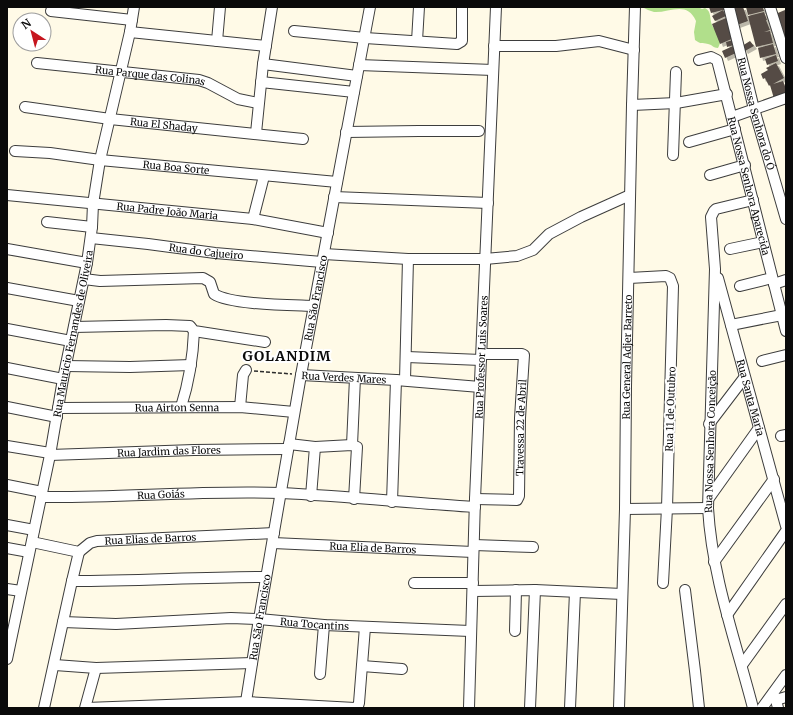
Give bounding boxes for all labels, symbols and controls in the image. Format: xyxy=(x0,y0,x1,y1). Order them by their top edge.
north arrow xyxy=(12,12,52,52)
text: N xyxy=(18,16,34,32)
street label: Rua Nossa Senhora do Ó xyxy=(735,56,778,171)
street label: Rua Parque das Colinas xyxy=(95,63,207,89)
street label: Rua El Shaday xyxy=(129,115,198,135)
street label: Rua Nossa Senhora Aparecida xyxy=(725,115,773,257)
street label: Rua Boa Sorte xyxy=(142,158,210,177)
street label: Rua Padre João Maria xyxy=(116,200,219,223)
street label: Rua do Cajueiro xyxy=(168,241,244,262)
street label: Rua Mauricio Fernandes de Oliveira xyxy=(51,249,96,418)
street label: Rua São Francisco xyxy=(302,254,330,342)
street label: Rua General Adjer Barreto xyxy=(620,294,635,420)
street label: Rua Professor Luis Soares xyxy=(472,295,491,419)
district label: GOLANDIM xyxy=(242,347,332,365)
street label: Rua Santa Maria xyxy=(734,358,767,438)
street label: Rua 11 de Outubro xyxy=(663,366,678,452)
street label: Rua Verdes Mares xyxy=(301,369,387,386)
street label: Rua Nossa Senhora Conceição xyxy=(702,370,719,513)
street label: Travessa 22 de Abril xyxy=(513,379,529,476)
street label: Rua Airton Senna xyxy=(135,401,220,415)
street label: Rua Jardim das Flores xyxy=(117,444,221,460)
street label: Rua Goiás xyxy=(137,487,185,502)
street label: Rua Elias de Barros xyxy=(104,531,197,548)
street label: Rua Elia de Barros xyxy=(329,540,417,556)
street label: Rua São Francisco xyxy=(247,573,274,661)
street label: Rua Tocantins xyxy=(279,615,349,633)

